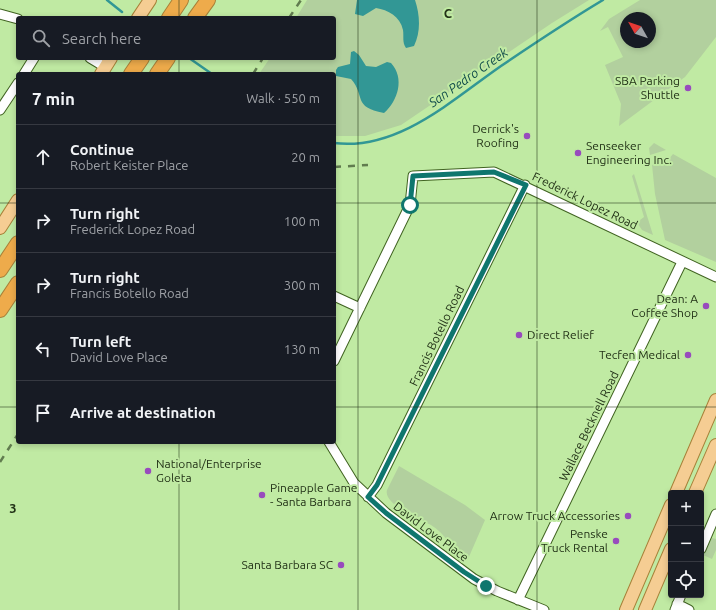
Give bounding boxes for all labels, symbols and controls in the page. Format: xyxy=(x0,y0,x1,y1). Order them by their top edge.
text: C xyxy=(444,6,453,20)
north arrow xyxy=(620,12,656,48)
search box xyxy=(16,16,336,60)
icon: search xyxy=(30,27,52,49)
text: Search here xyxy=(62,30,141,47)
water label: San Pedro Creek xyxy=(425,44,510,110)
place label: SBA Parking Shuttle xyxy=(615,74,680,101)
marker: SBA Parking Shuttle xyxy=(683,83,693,93)
text: 7 min xyxy=(32,89,75,108)
text: Walk · 550 m xyxy=(246,91,320,105)
place label: Derrick's Roofing xyxy=(472,122,519,149)
marker: Derrick's Roofing xyxy=(522,131,532,141)
place label: Senseeker Engineering Inc. xyxy=(586,139,672,166)
text: Continue xyxy=(70,141,134,158)
icon: ahead xyxy=(32,146,54,168)
marker: Senseeker Engineering Inc. xyxy=(573,148,583,158)
text: 20 m xyxy=(291,150,320,164)
text: Robert Keister Place xyxy=(70,158,188,172)
street label: Frederick Lopez Road xyxy=(530,169,640,232)
route start xyxy=(401,196,419,214)
text: Turn right xyxy=(70,205,140,222)
icon: right xyxy=(32,210,54,232)
text: 100 m xyxy=(284,214,320,228)
text: Frederick Lopez Road xyxy=(70,222,195,236)
text: Turn right xyxy=(70,269,140,286)
icon: right xyxy=(32,274,54,296)
text: 300 m xyxy=(284,278,320,292)
street label: Francis Botello Road xyxy=(407,284,466,388)
text: Francis Botello Road xyxy=(70,286,189,300)
place label: Dean: A Coffee Shop xyxy=(631,292,698,319)
marker: Dean: A Coffee Shop xyxy=(701,301,711,311)
place label: Direct Relief xyxy=(527,328,594,341)
marker: Direct Relief xyxy=(514,330,524,340)
text: Turn left xyxy=(70,333,131,350)
icon: left xyxy=(32,338,54,360)
text: 130 m xyxy=(284,342,320,356)
place label: Tecfen Medical xyxy=(599,348,680,361)
text: David Love Place xyxy=(70,350,168,364)
marker: Tecfen Medical xyxy=(683,350,693,360)
street label: Wallace Becknell Road xyxy=(556,369,621,483)
icon: arrive xyxy=(32,402,54,424)
text: Arrive at destination xyxy=(70,404,216,421)
place label: National/Enterprise Goleta xyxy=(156,457,262,484)
marker: National/Enterprise Goleta xyxy=(143,466,153,476)
place label: Pineapple Game - Santa Barbara xyxy=(270,481,357,508)
marker: Pineapple Game - Santa Barbara xyxy=(257,490,267,500)
map controls xyxy=(668,490,704,598)
button: + xyxy=(668,490,704,526)
street label: David Love Place xyxy=(391,499,471,564)
text: 3 xyxy=(9,501,17,515)
place label: Arrow Truck Accessories xyxy=(490,509,620,522)
marker: Arrow Truck Accessories xyxy=(623,511,633,521)
button: − xyxy=(668,526,704,562)
place label: Penske Truck Rental xyxy=(541,527,608,554)
marker: Penske Truck Rental xyxy=(611,536,621,546)
place label: Santa Barbara SC xyxy=(241,558,334,571)
marker: Santa Barbara SC xyxy=(336,560,346,570)
button: locate xyxy=(668,562,704,598)
route end xyxy=(477,577,495,595)

